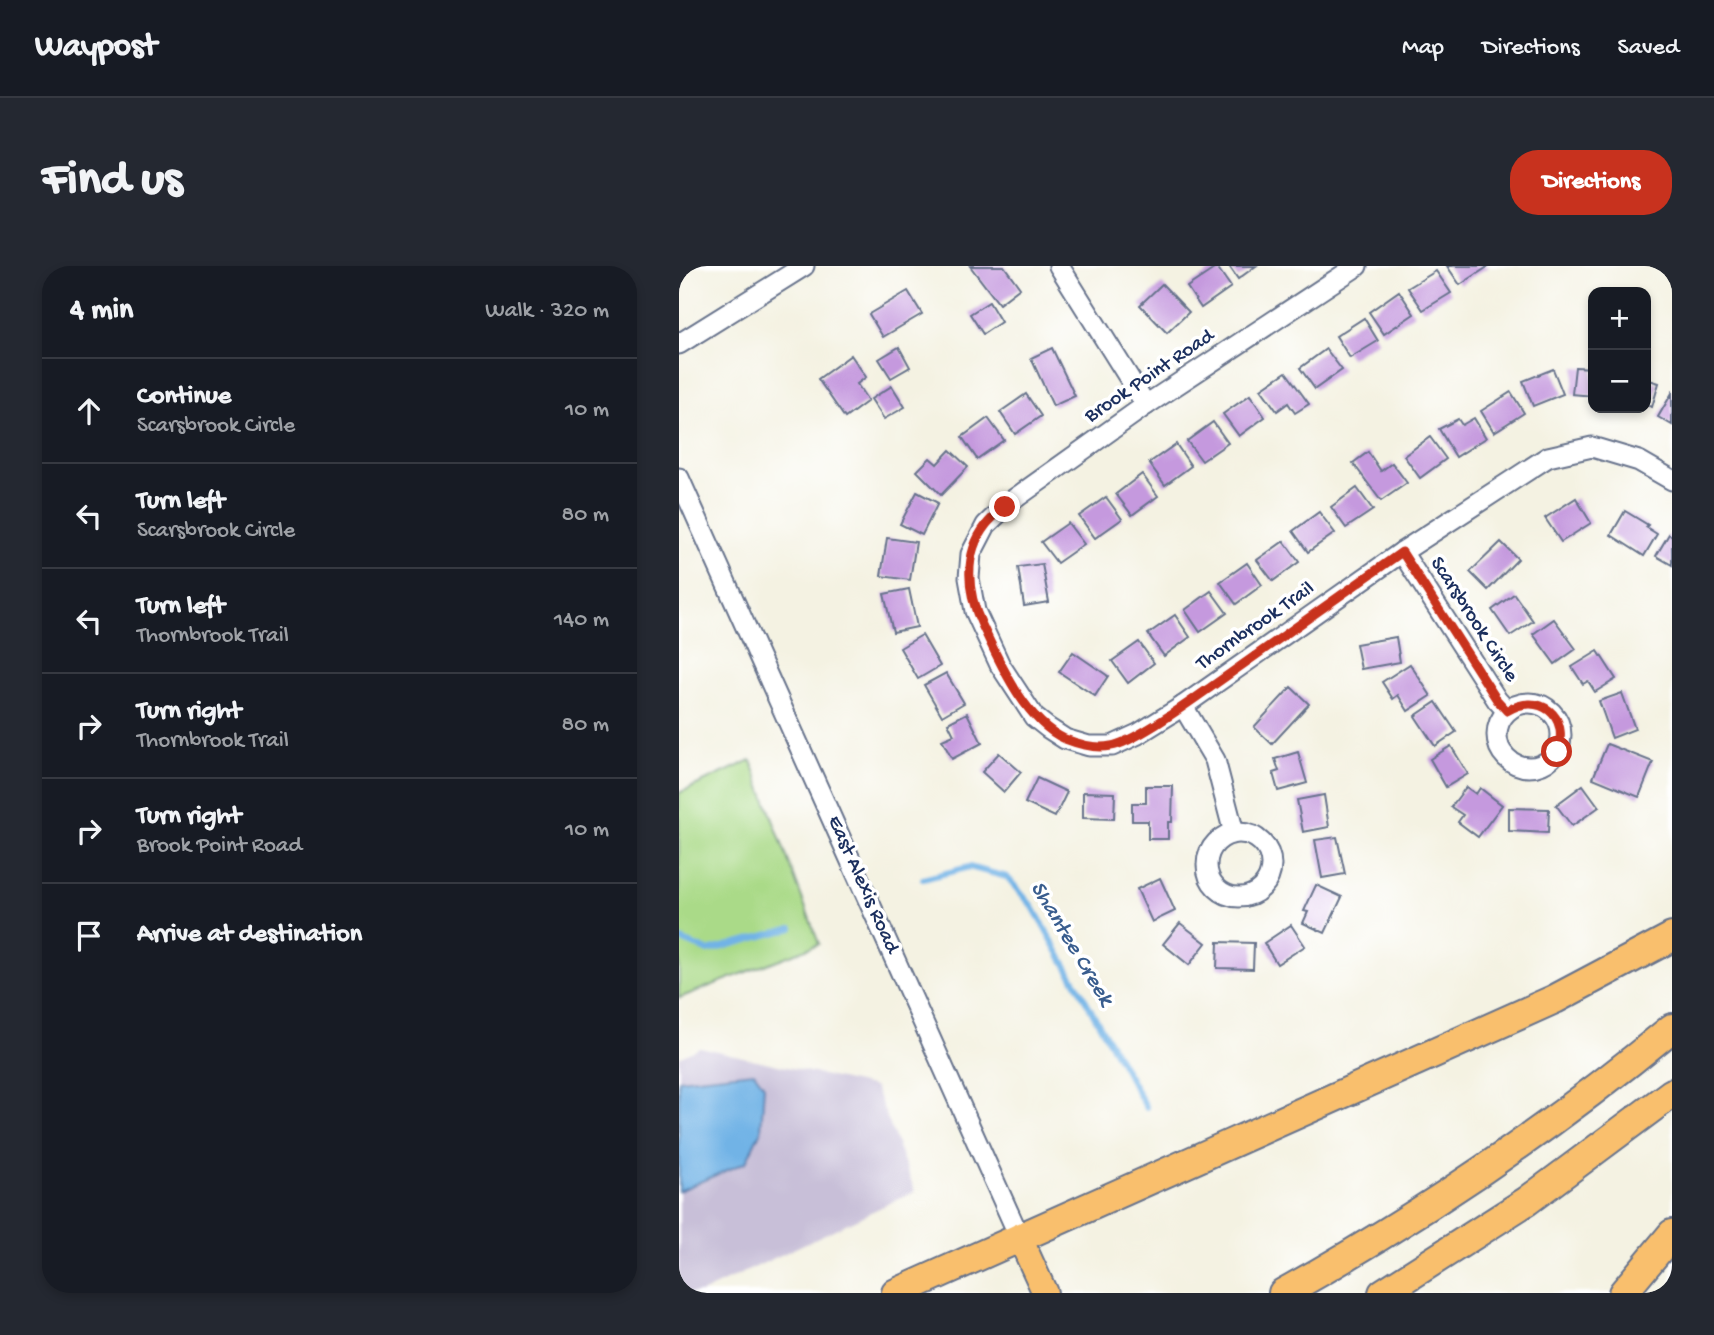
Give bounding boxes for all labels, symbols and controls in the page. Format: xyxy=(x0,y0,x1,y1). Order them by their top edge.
text: Waypost xyxy=(35,29,157,67)
text: Map xyxy=(1402,34,1444,63)
text: Directions xyxy=(1482,34,1580,63)
text: Saved xyxy=(1618,34,1679,63)
button: Directions xyxy=(1510,150,1672,215)
text: Find us xyxy=(42,153,182,211)
map controls xyxy=(1588,287,1651,413)
button: + xyxy=(1588,287,1651,350)
text: 4 min xyxy=(70,294,133,329)
text: Walk · 320 m xyxy=(485,298,609,325)
street label: Brook Point Road xyxy=(1080,324,1221,430)
button: − xyxy=(1588,350,1651,413)
text: Continue xyxy=(137,382,231,413)
icon: ahead xyxy=(70,392,108,430)
text: 10 m xyxy=(565,397,609,424)
text: Scarsbrook Circle xyxy=(137,413,295,440)
text: Turn left xyxy=(137,487,225,518)
route end xyxy=(989,491,1020,522)
icon: left xyxy=(70,497,108,535)
text: 80 m xyxy=(562,502,609,529)
text: Scarsbrook Circle xyxy=(137,518,295,545)
street label: Scarsbrook Circle xyxy=(1423,553,1523,688)
street label: Thornbrook Trail xyxy=(1191,577,1320,678)
text: Turn left xyxy=(137,592,225,623)
icon: left xyxy=(70,602,108,640)
text: 140 m xyxy=(554,607,609,634)
text: Thornbrook Trail xyxy=(137,623,289,650)
text: Turn right xyxy=(137,697,241,728)
icon: right xyxy=(70,707,108,745)
text: 80 m xyxy=(562,712,609,739)
text: Thornbrook Trail xyxy=(137,728,289,755)
route start xyxy=(1541,736,1572,767)
text: Turn right xyxy=(137,802,241,833)
icon: right xyxy=(70,812,108,850)
street label: East Alexis Road xyxy=(820,812,904,959)
text: 10 m xyxy=(565,817,609,844)
text: Brook Point Road xyxy=(137,833,302,860)
water label: Shantee Creek xyxy=(1023,877,1120,1013)
icon: arrive xyxy=(70,917,108,955)
text: Arrive at destination xyxy=(137,920,362,951)

